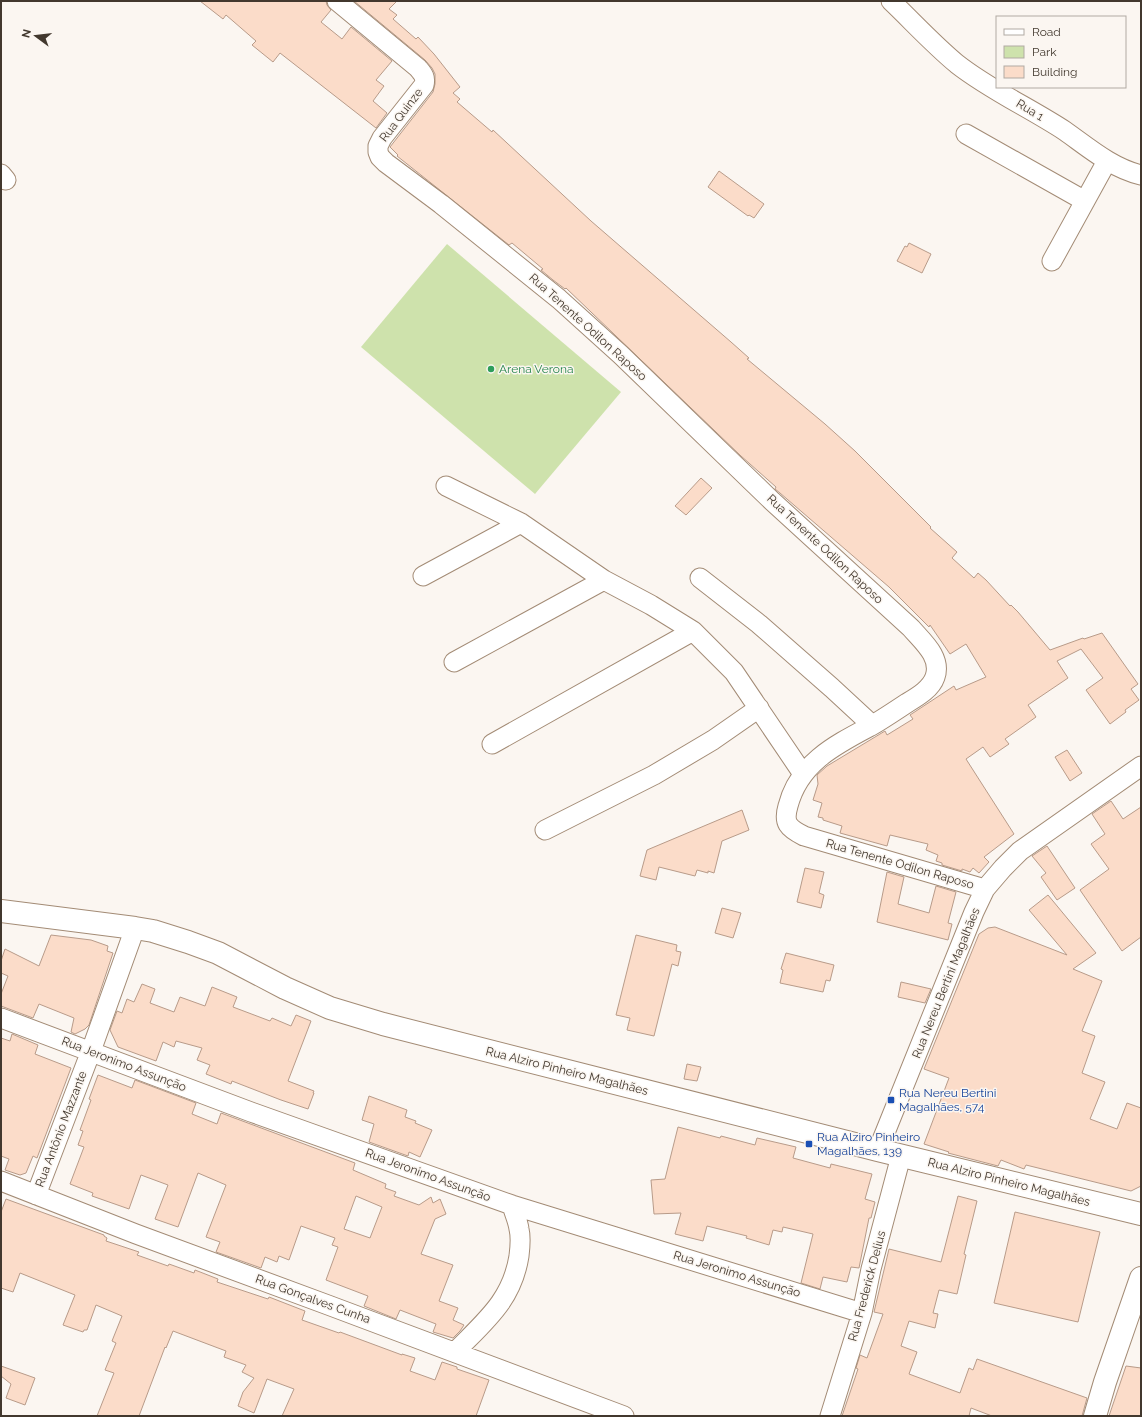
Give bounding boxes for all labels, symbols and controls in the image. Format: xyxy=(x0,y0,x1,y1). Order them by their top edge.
north arrow xyxy=(16,16,56,56)
legend xyxy=(996,16,1126,88)
text: Road xyxy=(1032,25,1061,39)
text: N xyxy=(19,28,34,39)
text: Park xyxy=(1032,45,1057,59)
text: Building xyxy=(1032,65,1078,79)
street label: Rua Quinze xyxy=(376,86,426,144)
street label: Rua 1 xyxy=(1014,96,1046,124)
street label: Rua Tenente Odilon Raposo xyxy=(526,270,650,384)
place label: Arena Verona xyxy=(499,362,573,376)
marker: Arena Verona xyxy=(486,364,496,374)
street label: Rua Tenente Odilon Raposo xyxy=(764,492,886,606)
street label: Rua Tenente Odilon Raposo xyxy=(824,836,976,892)
street label: Rua Nereu Bertini Magalhães xyxy=(909,906,983,1060)
street label: Rua Jeronimo Assunção xyxy=(60,1034,188,1094)
street label: Rua Alziro Pinheiro Magalhães xyxy=(484,1044,650,1098)
street label: Rua Antônio Mazzante xyxy=(32,1069,90,1189)
place label: Rua Nereu Bertini Magalhães, 574 xyxy=(899,1086,996,1114)
marker: Rua Nereu Bertini Magalhães, 574 xyxy=(886,1095,896,1105)
place label: Rua Alziro Pinheiro Magalhães, 139 xyxy=(817,1130,920,1158)
marker: Rua Alziro Pinheiro Magalhães, 139 xyxy=(804,1139,814,1149)
street label: Rua Jeronimo Assunção xyxy=(363,1146,493,1204)
street label: Rua Alziro Pinheiro Magalhães xyxy=(926,1155,1092,1209)
street label: Rua Frederick Delius xyxy=(845,1229,889,1343)
street label: Rua Jeronimo Assunção xyxy=(672,1248,802,1300)
street label: Rua Gonçalves Cunha xyxy=(254,1272,372,1326)

